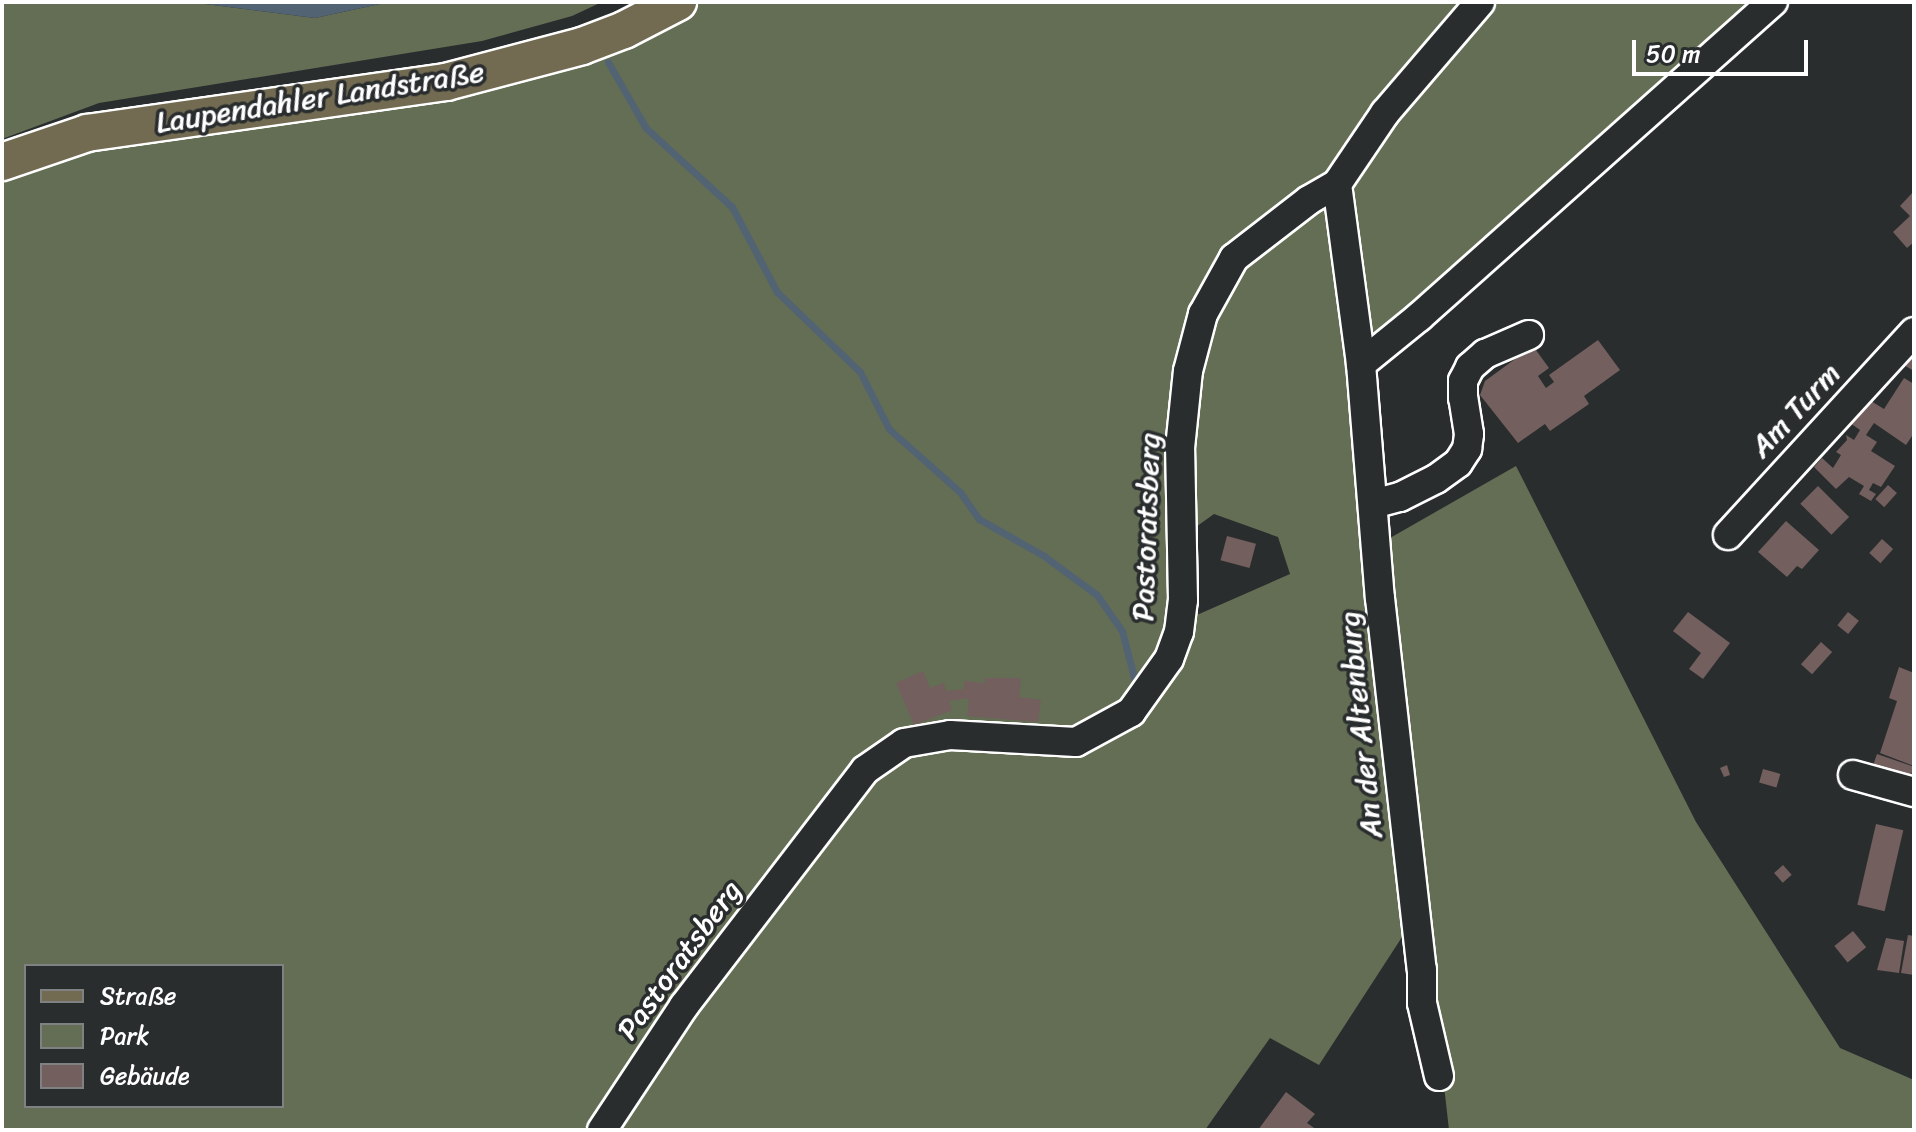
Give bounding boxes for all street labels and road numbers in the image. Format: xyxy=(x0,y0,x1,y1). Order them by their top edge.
street label: Laupendahler Landstraße xyxy=(154,53,486,141)
street label: Am Turm xyxy=(1742,355,1848,465)
street label: Pastoratsberg xyxy=(1125,432,1167,622)
street label: An der Altenburg xyxy=(1330,610,1390,840)
street label: Pastoratsberg xyxy=(609,873,749,1047)

